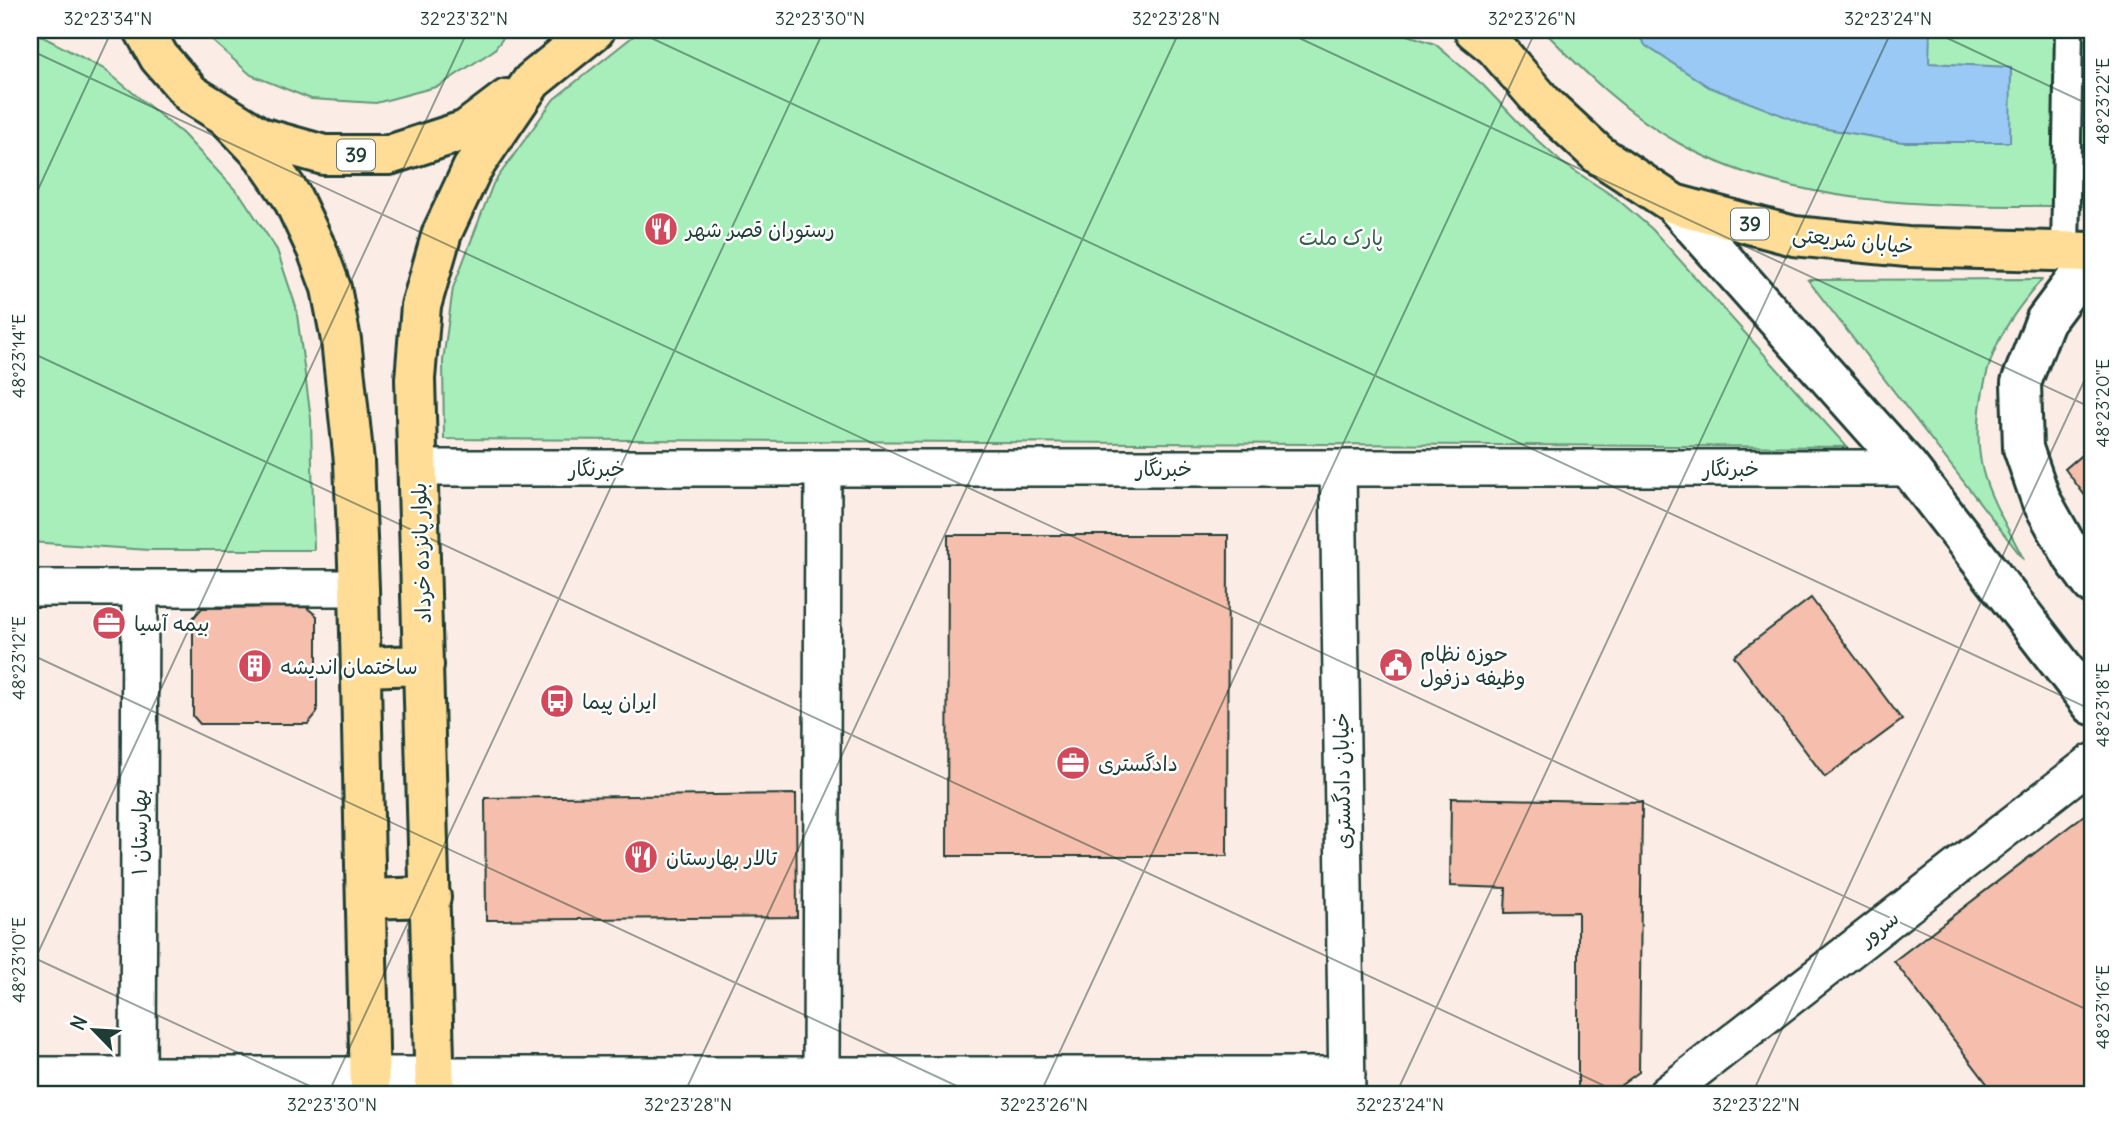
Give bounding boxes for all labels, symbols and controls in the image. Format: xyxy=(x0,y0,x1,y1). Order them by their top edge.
text: 32°23'34"N xyxy=(64,7,152,30)
text: 32°23'32"N xyxy=(420,7,508,30)
text: 32°23'30"N xyxy=(775,7,865,30)
text: 32°23'28"N xyxy=(1132,7,1220,30)
text: 32°23'26"N xyxy=(1488,7,1576,30)
text: 32°23'24"N xyxy=(1844,7,1932,30)
text: 48°23'22"E xyxy=(2091,58,2114,144)
road number: 39 xyxy=(337,140,375,170)
road number: 39 xyxy=(1731,208,1769,240)
restaurant icon: رستوران قصر شهر xyxy=(642,210,680,248)
place label: رستوران قصر شهر xyxy=(684,216,835,244)
street label: خیابان شریعتی xyxy=(1791,220,1915,261)
park label: پارک ملت xyxy=(1299,224,1383,251)
text: 48°23'14"E xyxy=(7,314,30,398)
text: 48°23'20"E xyxy=(2091,359,2114,447)
street label: خبرنگار xyxy=(567,455,625,482)
street label: خبرنگار xyxy=(1134,455,1192,482)
street label: خبرنگار xyxy=(1701,455,1759,482)
street label: بلوار پانزده خرداد xyxy=(405,482,437,624)
office icon: بیمه آسیا xyxy=(90,604,128,642)
place label: بیمه آسیا xyxy=(134,610,210,637)
text: 48°23'12"E xyxy=(7,616,30,700)
place label: حوزه نظام وظیفه دزفول xyxy=(1420,640,1525,691)
public building icon: حوزه نظام وظیفه دزفول xyxy=(1377,646,1415,684)
building icon: ساختمان اندیشه xyxy=(236,647,274,685)
place label: ساختمان اندیشه xyxy=(280,653,418,680)
text: 48°23'18"E xyxy=(2091,663,2114,747)
bus stop icon: ایران پیما xyxy=(538,682,576,720)
place label: ایران پیما xyxy=(582,688,657,715)
street label: خیابان دادگستری xyxy=(1327,712,1357,850)
office icon: دادگستری xyxy=(1054,744,1092,782)
place label: دادگستری xyxy=(1098,750,1178,777)
street label: بهارستان ۱ xyxy=(126,789,153,875)
restaurant icon: تالار بهارستان xyxy=(622,838,660,876)
place label: تالار بهارستان xyxy=(666,844,778,871)
street label: سرور xyxy=(1852,904,1904,953)
text: 48°23'10"E xyxy=(7,917,30,1003)
text: 48°23'16"E xyxy=(2091,965,2114,1049)
north arrow xyxy=(60,995,130,1064)
text: N xyxy=(65,1012,92,1034)
text: 32°23'30"N xyxy=(287,1093,377,1116)
text: 32°23'28"N xyxy=(644,1093,732,1116)
text: 32°23'26"N xyxy=(1000,1093,1088,1116)
text: 32°23'24"N xyxy=(1356,1093,1444,1116)
text: 32°23'22"N xyxy=(1712,1093,1800,1116)

